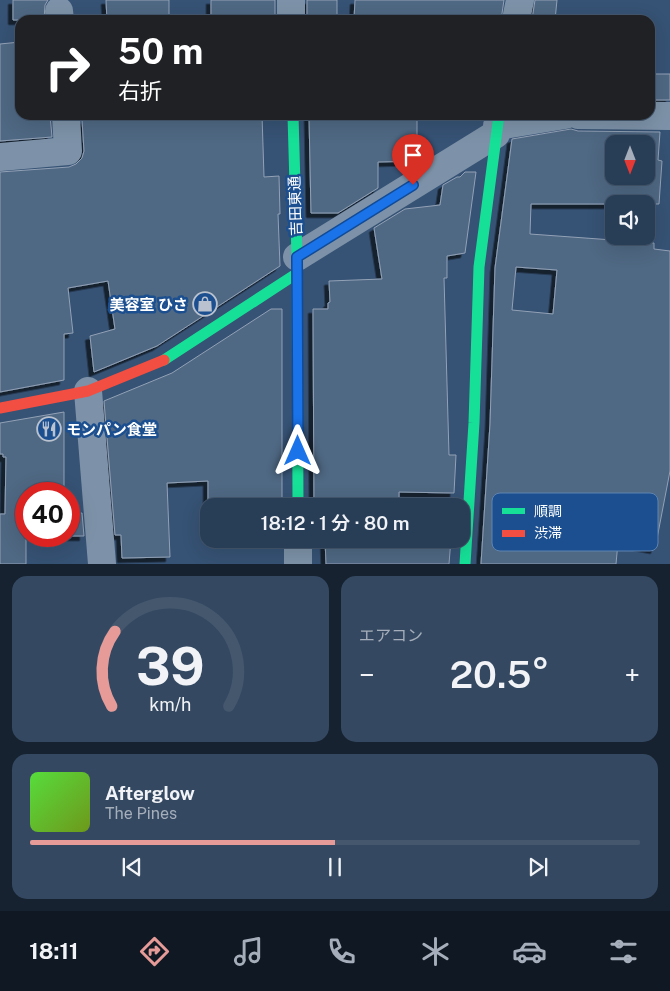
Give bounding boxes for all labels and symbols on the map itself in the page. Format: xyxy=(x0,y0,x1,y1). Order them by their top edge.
pin xyxy=(392,134,434,185)
north arrow xyxy=(605,135,655,185)
street label: 吉田東通 xyxy=(285,176,305,236)
shop icon: 美容室 ひさ xyxy=(192,291,218,317)
place label: 美容室 ひさ xyxy=(110,296,188,313)
restaurant icon: モンパン食堂 xyxy=(36,416,62,442)
place label: モンパン食堂 xyxy=(66,421,157,438)
position arrow xyxy=(271,424,323,476)
speed limit sign: 40 xyxy=(15,482,80,547)
legend xyxy=(492,493,658,551)
text: 順調 xyxy=(534,503,562,519)
text: 渋滞 xyxy=(534,525,562,541)

